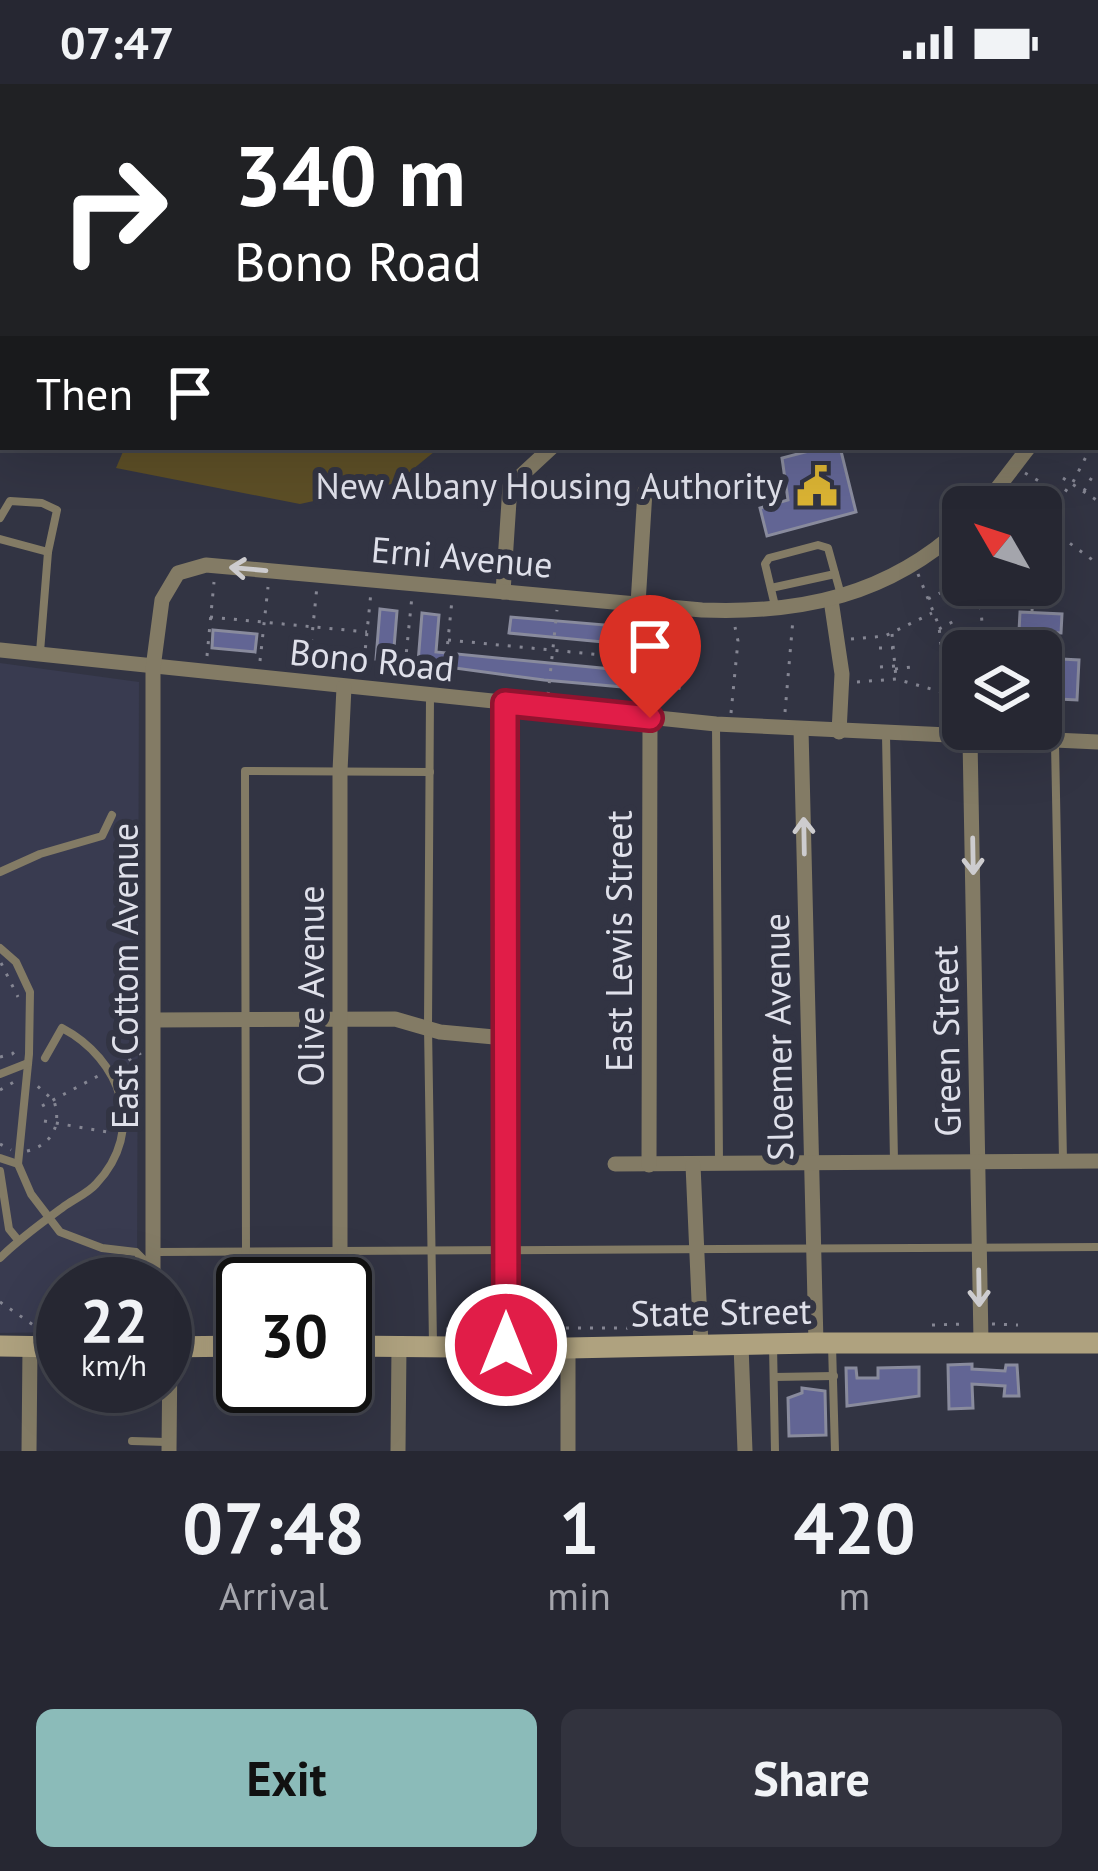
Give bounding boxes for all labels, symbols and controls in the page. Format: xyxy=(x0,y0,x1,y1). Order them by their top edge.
text: 07:47 xyxy=(60,13,174,71)
text: 340 m xyxy=(234,120,466,229)
icon: right xyxy=(36,132,192,288)
text: Bono Road xyxy=(234,226,482,296)
icon: arrive xyxy=(157,360,223,426)
text: Then xyxy=(36,364,133,422)
place label: New Albany Housing Authority xyxy=(315,462,783,509)
public building icon: New Albany Housing Authority xyxy=(794,463,840,509)
north arrow xyxy=(942,486,1062,606)
map controls xyxy=(942,486,1062,750)
street label: Erni Avenue xyxy=(369,525,555,588)
one-way arrow xyxy=(229,557,268,580)
pin xyxy=(599,595,701,718)
icon: arrive xyxy=(617,613,683,679)
street label: Bono Road xyxy=(287,628,457,692)
button: layers xyxy=(942,630,1062,750)
street label: East Lewis Street xyxy=(595,810,642,1072)
one-way arrow xyxy=(792,817,815,856)
street label: East Cottom Avenue xyxy=(101,823,148,1129)
one-way arrow xyxy=(961,836,984,875)
street label: Olive Avenue xyxy=(287,886,334,1086)
street label: Sloemer Avenue xyxy=(752,913,803,1161)
street label: Green Street xyxy=(920,945,971,1137)
speed limit sign: 30 xyxy=(216,1257,372,1413)
one-way arrow xyxy=(968,1268,991,1307)
text: 22 xyxy=(80,1281,148,1359)
position arrow xyxy=(443,1282,569,1408)
street label: State Street xyxy=(630,1286,812,1337)
text: km/h xyxy=(81,1345,147,1384)
text: 07:48 xyxy=(182,1481,365,1574)
text: 1 xyxy=(559,1481,600,1574)
text: 420 xyxy=(793,1481,916,1574)
text: Arrival xyxy=(219,1570,328,1621)
text: min xyxy=(547,1570,611,1621)
text: m xyxy=(839,1570,870,1621)
button: Exit xyxy=(36,1709,537,1847)
button: Share xyxy=(561,1709,1062,1847)

